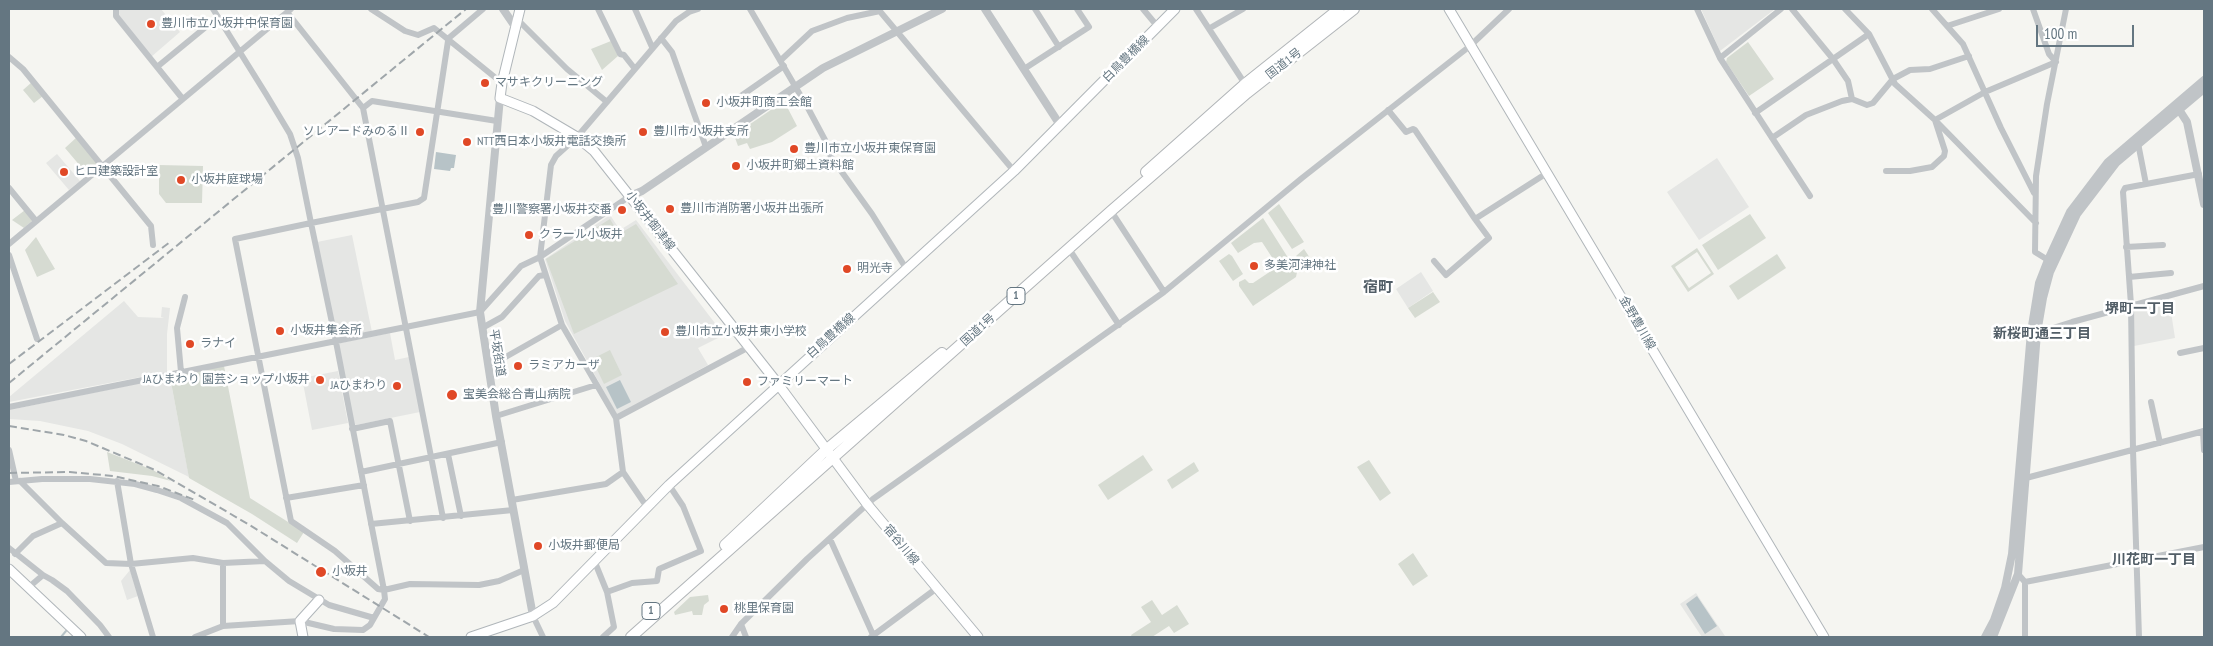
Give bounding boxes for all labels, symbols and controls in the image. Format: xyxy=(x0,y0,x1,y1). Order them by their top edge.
scale bar xyxy=(2038,15,2136,47)
place label: 豊川市立小坂井中保育園 xyxy=(161,17,293,31)
marker: 豊川市立小坂井中保育園 xyxy=(145,18,157,30)
text: 100 m xyxy=(2044,24,2077,43)
street label: 白鳥豊橋線 xyxy=(1100,33,1152,85)
street label: 国道1号 xyxy=(1263,46,1305,82)
place label: マサキクリーニング xyxy=(495,76,603,90)
marker: マサキクリーニング xyxy=(479,77,491,89)
place label: 小坂井町商工会館 xyxy=(716,96,812,110)
marker: 小坂井町商工会館 xyxy=(700,97,712,109)
place label: ソレアードみのるⅡ xyxy=(303,125,410,139)
place label: 豊川市小坂井支所 xyxy=(653,125,749,139)
marker: ソレアードみのるⅡ xyxy=(414,126,426,138)
marker: 豊川市小坂井支所 xyxy=(637,126,649,138)
place label: NTT西日本小坂井電話交換所 xyxy=(477,135,626,149)
marker: NTT西日本小坂井電話交換所 xyxy=(461,136,473,148)
place label: 豊川市立小坂井東保育園 xyxy=(804,142,936,156)
marker: 豊川市立小坂井東保育園 xyxy=(788,143,800,155)
place label: 小坂井町郷土資料館 xyxy=(746,159,854,173)
marker: 小坂井町郷土資料館 xyxy=(730,160,742,172)
place label: ヒロ建築設計室 xyxy=(74,165,158,179)
marker: ヒロ建築設計室 xyxy=(58,166,70,178)
place label: 小坂井庭球場 xyxy=(191,173,263,187)
marker: 小坂井庭球場 xyxy=(175,174,187,186)
street label: 小坂井御津線 xyxy=(622,188,678,254)
place label: 豊川市消防署小坂井出張所 xyxy=(680,202,824,216)
place label: 豊川警察署小坂井交番 xyxy=(492,203,612,217)
marker: 豊川市消防署小坂井出張所 xyxy=(664,203,676,215)
marker: 豊川警察署小坂井交番 xyxy=(616,204,628,216)
place label: クラール小坂井 xyxy=(539,228,623,242)
marker: クラール小坂井 xyxy=(523,229,535,241)
place label: 多美河津神社 xyxy=(1264,259,1336,273)
marker: 多美河津神社 xyxy=(1248,260,1260,272)
place label: 明光寺 xyxy=(857,262,893,276)
marker: 明光寺 xyxy=(841,263,853,275)
district label: 宿町 xyxy=(1363,279,1393,297)
road number: 1 xyxy=(1007,288,1025,304)
street label: 金野豊川線 xyxy=(1616,293,1658,353)
district label: 堺町一丁目 xyxy=(2105,301,2175,317)
street label: 白鳥豊橋線 xyxy=(804,311,858,361)
street label: 国道1号 xyxy=(958,311,998,349)
place label: 小坂井集会所 xyxy=(290,324,362,338)
marker: 小坂井集会所 xyxy=(274,325,286,337)
place label: 豊川市立小坂井東小学校 xyxy=(675,325,807,339)
marker: 豊川市立小坂井東小学校 xyxy=(659,326,671,338)
district label: 新桜町通三丁目 xyxy=(1993,326,2091,342)
street label: 平坂街道 xyxy=(486,328,508,378)
place label: ラナイ xyxy=(200,337,236,351)
marker: ラナイ xyxy=(184,338,196,350)
place label: ラミアカーザ xyxy=(528,359,600,373)
marker: ラミアカーザ xyxy=(512,360,524,372)
place label: JAひまわり 園芸ショップ小坂井 xyxy=(143,373,310,387)
marker: JAひまわり 園芸ショップ小坂井 xyxy=(314,374,326,386)
place label: ファミリーマート xyxy=(757,375,853,389)
marker: ファミリーマート xyxy=(741,376,753,388)
place label: JAひまわり xyxy=(330,379,387,393)
marker: JAひまわり xyxy=(391,380,403,392)
marker: 宝美会総合青山病院 xyxy=(445,388,459,402)
place label: 宝美会総合青山病院 xyxy=(463,388,571,402)
street label: 宿谷川線 xyxy=(880,522,922,568)
place label: 小坂井郵便局 xyxy=(548,539,620,553)
marker: 小坂井郵便局 xyxy=(532,540,544,552)
district label: 川花町一丁目 xyxy=(2112,552,2196,568)
marker: 小坂井 xyxy=(314,565,328,579)
place label: 小坂井 xyxy=(332,565,368,579)
road number: 1 xyxy=(642,602,660,620)
place label: 桃里保育園 xyxy=(734,602,794,616)
marker: 桃里保育園 xyxy=(718,603,730,615)

